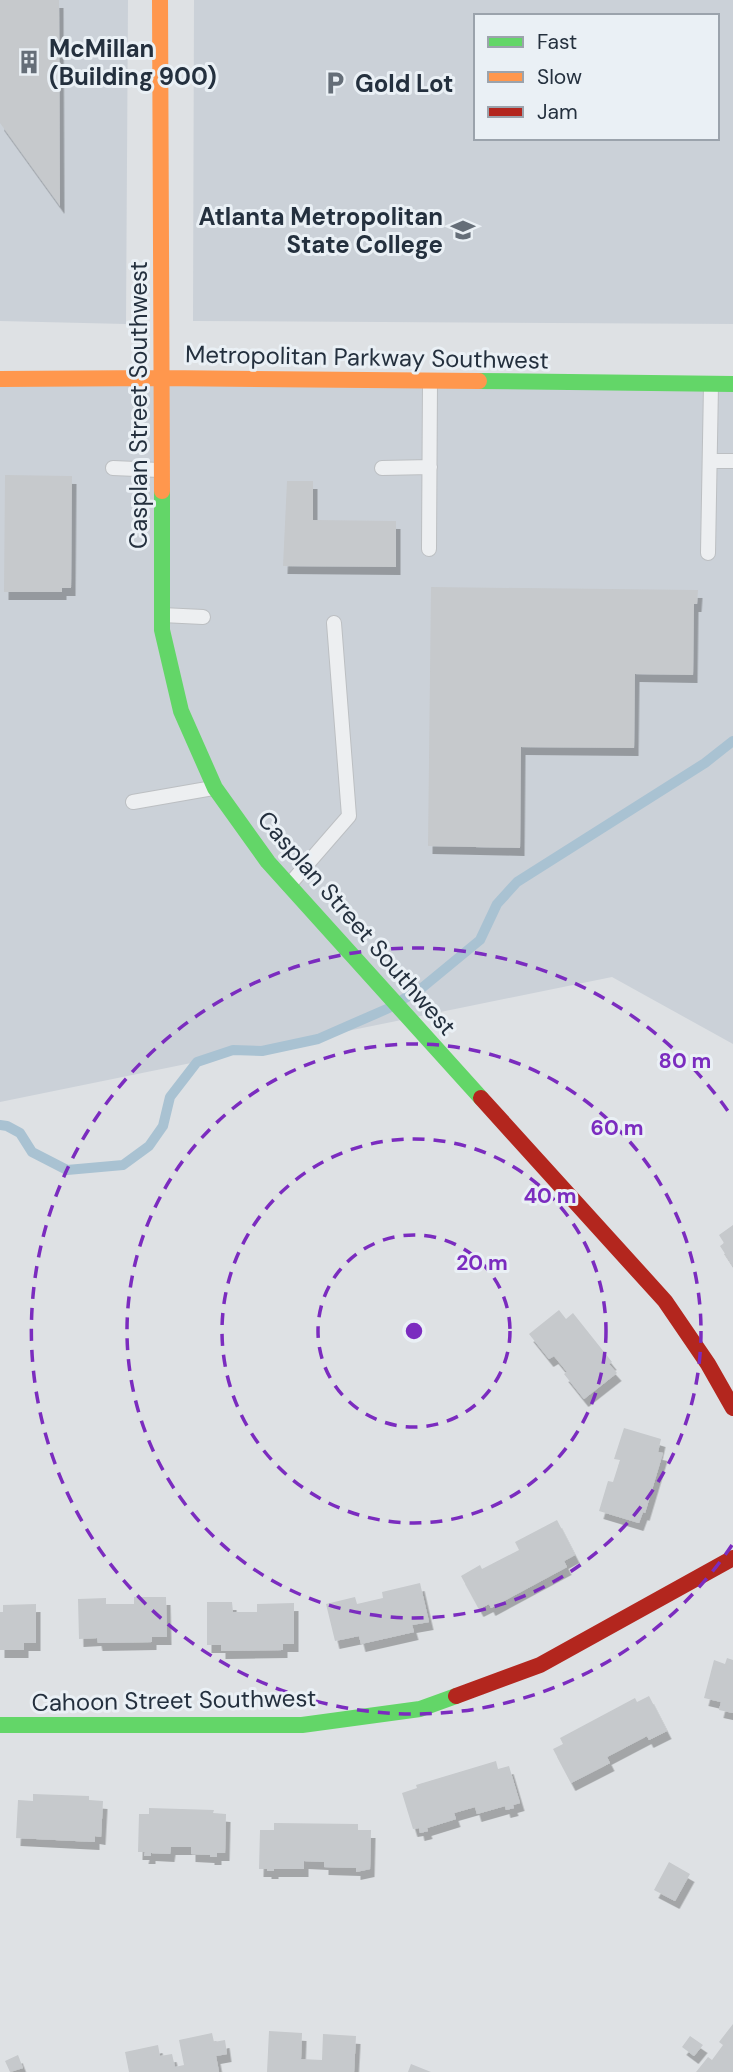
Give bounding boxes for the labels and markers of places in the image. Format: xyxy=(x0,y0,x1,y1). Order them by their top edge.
place label: McMillan (Building 900) xyxy=(49,33,217,92)
building icon: McMillan (Building 900) xyxy=(15,48,43,76)
place label: Gold Lot xyxy=(355,68,453,99)
parking icon: Gold Lot xyxy=(321,69,349,97)
place label: Atlanta Metropolitan State College xyxy=(199,201,443,260)
school or university icon: Atlanta Metropolitan State College xyxy=(449,216,477,244)
centre of rings xyxy=(402,1319,426,1343)

